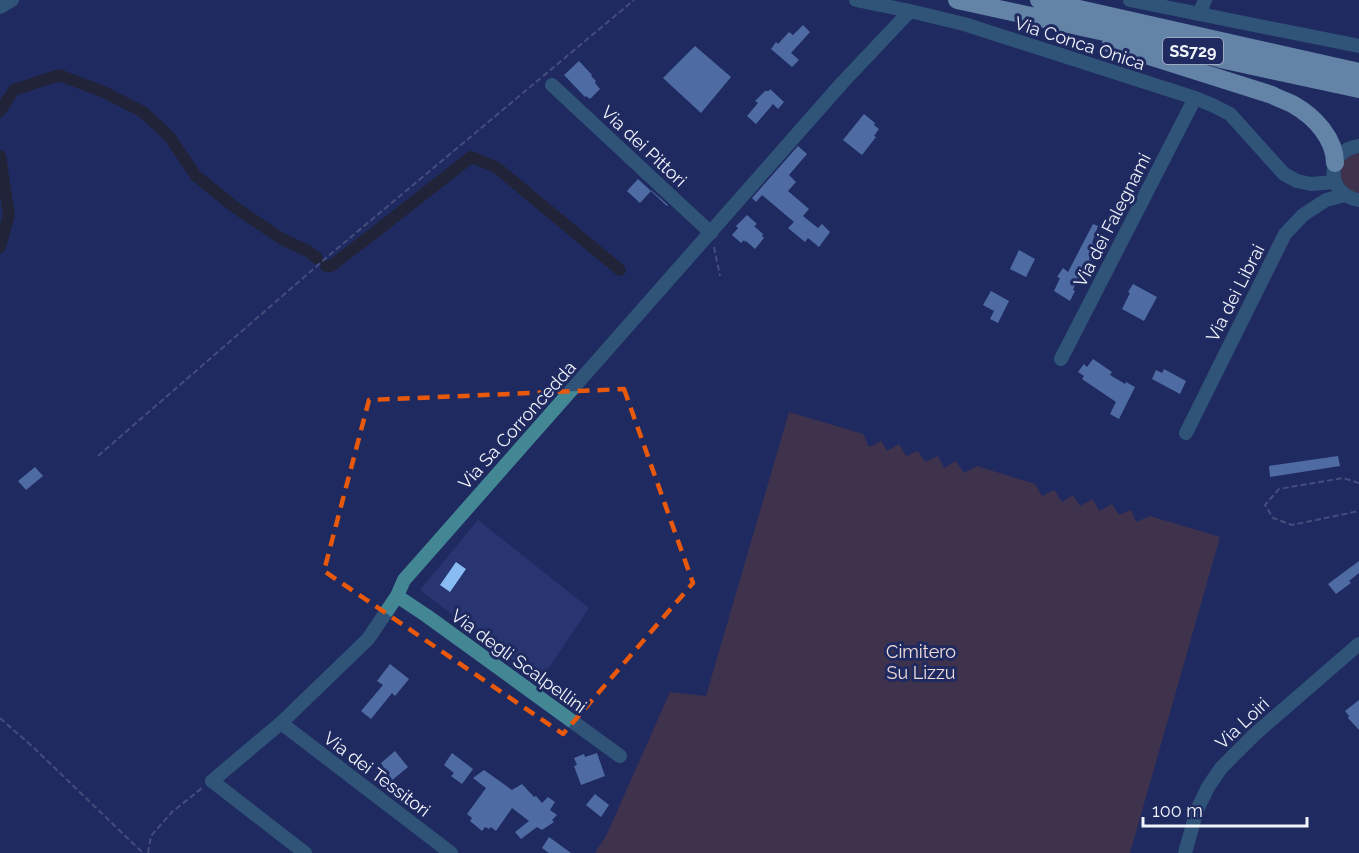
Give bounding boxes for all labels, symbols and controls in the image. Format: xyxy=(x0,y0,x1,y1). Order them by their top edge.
street label: Via Conca Onica xyxy=(1012,12,1148,74)
road number: SS729 xyxy=(1163,38,1223,64)
street label: Via dei Pittori xyxy=(597,101,691,191)
street label: Via dei Falegnami xyxy=(1069,150,1155,290)
street label: Via dei Librai xyxy=(1201,241,1269,345)
street label: Via Sa Corroncedda xyxy=(454,357,580,493)
street label: Via degli Scalpellini xyxy=(447,605,591,717)
park label: Cimitero Su Lizzu xyxy=(886,641,956,683)
street label: Via Loiri xyxy=(1211,693,1273,753)
street label: Via dei Tessitori xyxy=(320,727,434,821)
scale bar xyxy=(1143,790,1306,828)
text: 100 m xyxy=(1152,800,1203,821)

